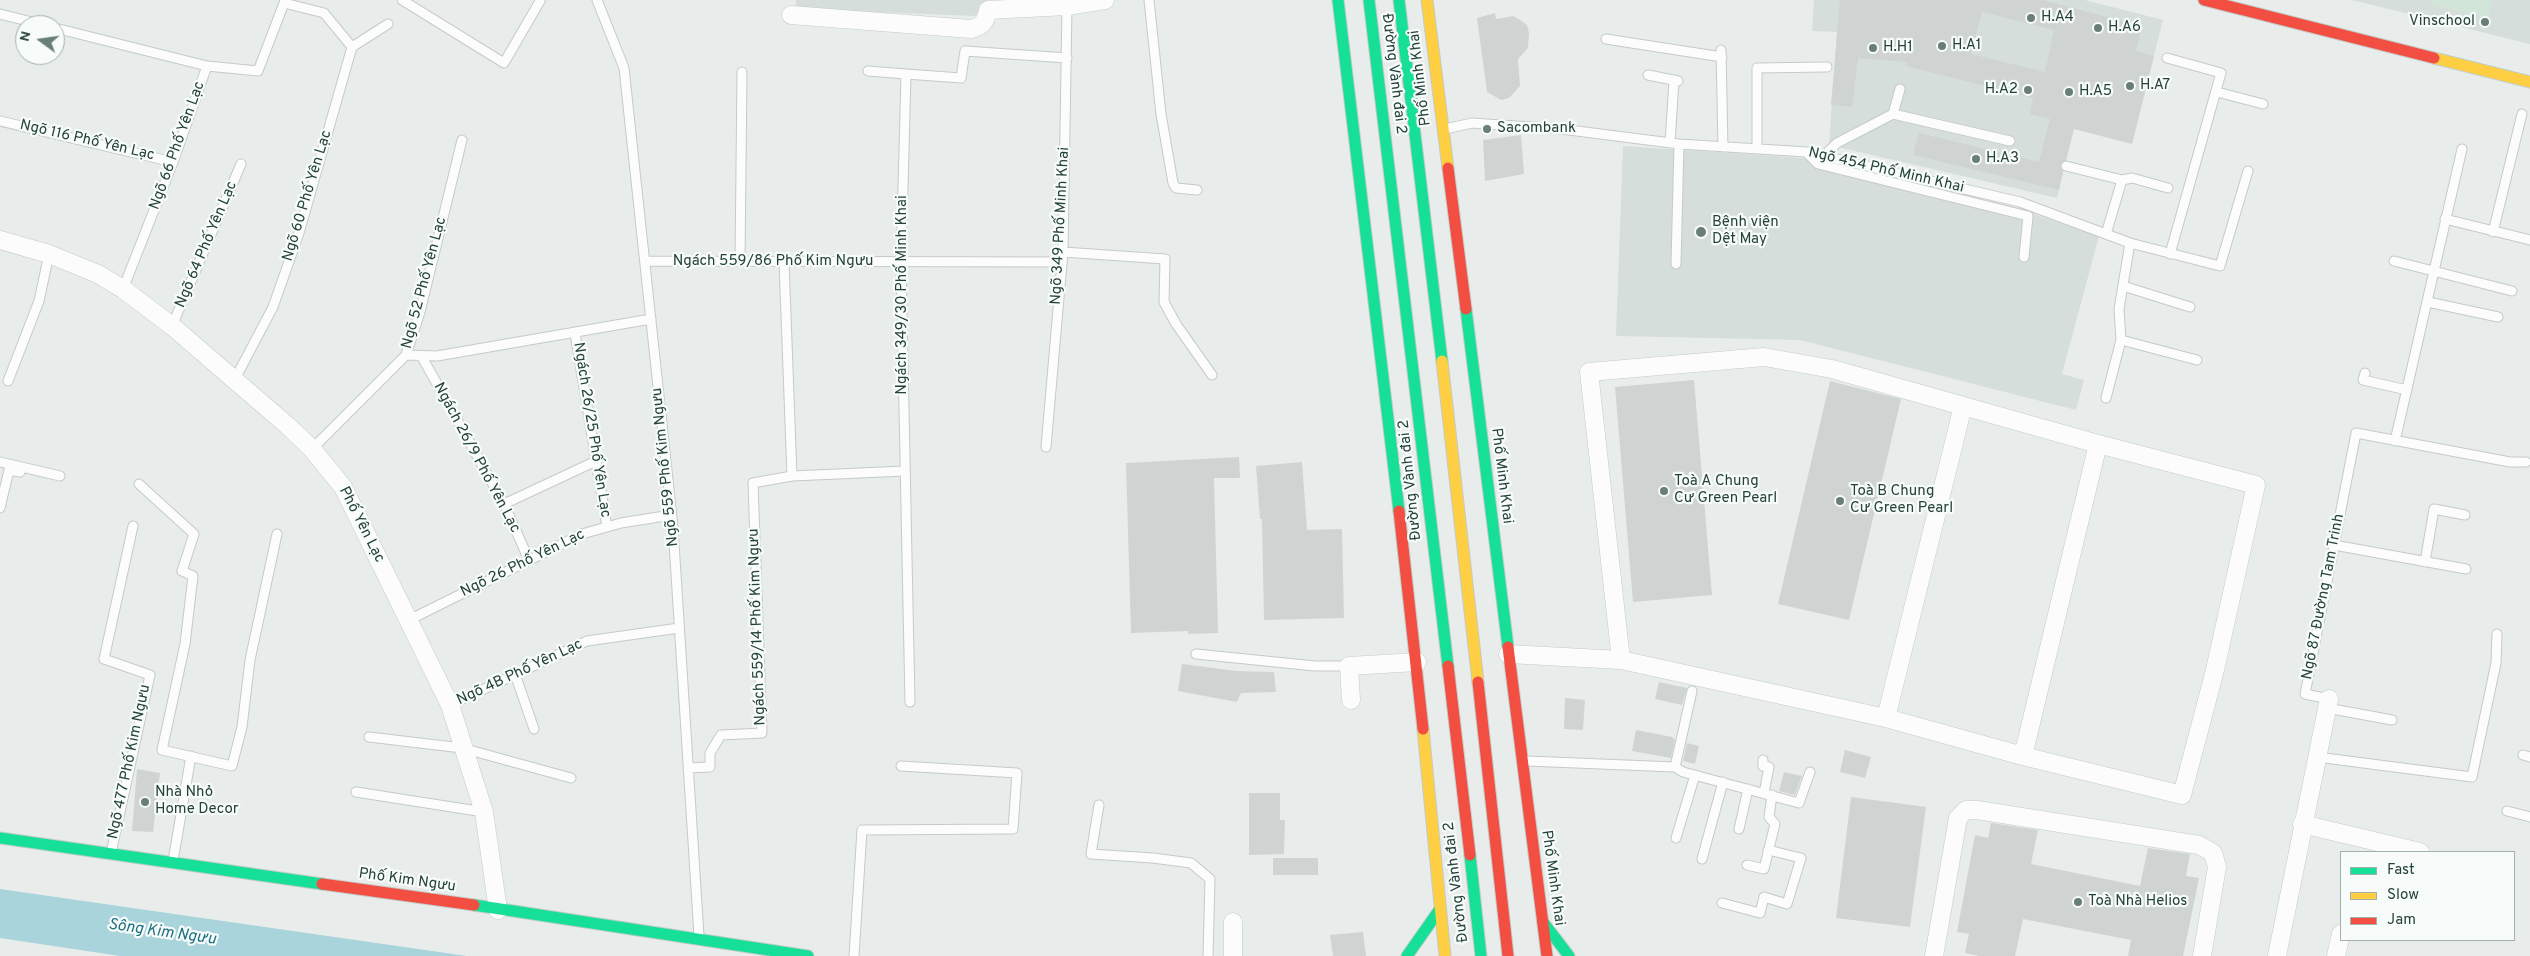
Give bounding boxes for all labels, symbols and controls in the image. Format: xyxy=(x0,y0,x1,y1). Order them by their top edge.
place label: H.A4 xyxy=(2041,9,2074,27)
marker: H.A4 xyxy=(2025,12,2037,24)
street label: Đường Vành đai 2 xyxy=(1377,13,1409,135)
place label: Vinschool xyxy=(2409,13,2475,31)
north arrow xyxy=(15,15,65,65)
marker: Vinschool xyxy=(2479,16,2491,28)
place label: H.A6 xyxy=(2108,19,2141,37)
marker: H.A6 xyxy=(2092,22,2104,34)
street label: Phố Minh Khai xyxy=(1406,29,1436,127)
text: N xyxy=(16,30,35,43)
place label: H.A1 xyxy=(1952,37,1981,55)
place label: H.H1 xyxy=(1883,39,1913,57)
marker: H.A1 xyxy=(1936,40,1948,52)
marker: H.H1 xyxy=(1867,42,1879,54)
place label: H.A7 xyxy=(2140,77,2170,95)
street label: Ngõ 66 Phố Yên Lạc xyxy=(146,79,210,213)
marker: H.A7 xyxy=(2124,80,2136,92)
place label: H.A2 xyxy=(1985,81,2018,99)
place label: H.A5 xyxy=(2079,83,2112,101)
marker: H.A2 xyxy=(2022,84,2034,96)
marker: H.A5 xyxy=(2063,86,2075,98)
street label: Ngõ 116 Phố Yên Lạc xyxy=(18,117,156,165)
place label: Sacombank xyxy=(1497,120,1576,138)
marker: Sacombank xyxy=(1481,123,1493,135)
street label: Ngõ 60 Phố Yên Lạc xyxy=(280,128,336,264)
street label: Ngõ 454 Phố Minh Khai xyxy=(1806,144,1966,198)
street label: Ngõ 349 Phố Minh Khai xyxy=(1048,147,1074,305)
place label: H.A3 xyxy=(1986,150,2019,168)
marker: H.A3 xyxy=(1970,153,1982,165)
street label: Ngõ 64 Phố Yên Lạc xyxy=(172,179,242,311)
street label: Ngách 349/30 Phố Minh Khai xyxy=(894,195,912,395)
place label: Bệnh viện Dệt May xyxy=(1712,214,1779,249)
street label: Ngõ 52 Phố Yên Lạc xyxy=(399,215,451,351)
marker: Bệnh viện Dệt May xyxy=(1694,225,1708,239)
street label: Ngách 559/86 Phố Kim Ngưu xyxy=(673,253,873,271)
street label: Ngách 26/25 Phố Yên Lạc xyxy=(568,341,614,519)
street label: Ngách 26/9 Phố Yên Lạc xyxy=(429,380,523,536)
street label: Ngõ 559 Phố Kim Ngưu xyxy=(649,387,683,547)
street label: Đường Vành đai 2 xyxy=(1396,419,1426,541)
street label: Phố Minh Khai xyxy=(1486,427,1516,525)
place label: Toà A Chung Cư Green Pearl xyxy=(1674,473,1777,508)
place label: Toà B Chung Cư Green Pearl xyxy=(1850,483,1953,518)
street label: Phố Yên Lạc xyxy=(334,484,388,566)
marker: Toà A Chung Cư Green Pearl xyxy=(1658,485,1670,497)
marker: Toà B Chung Cư Green Pearl xyxy=(1834,495,1846,507)
street label: Ngõ 87 Đường Tam Trinh xyxy=(2299,513,2349,681)
street label: Ngõ 26 Phố Yên Lạc xyxy=(458,526,588,602)
street label: Ngách 559/14 Phố Kim Ngưu xyxy=(746,528,770,726)
street label: Ngõ 4B Phố Yên Lạc xyxy=(454,636,586,710)
street label: Ngõ 477 Phố Kim Ngưu xyxy=(105,683,155,841)
place label: Nhà Nhỏ Home Decor xyxy=(155,784,239,819)
marker: Nhà Nhỏ Home Decor xyxy=(139,796,151,808)
street label: Đường Vành đai 2 xyxy=(1441,821,1473,943)
street label: Phố Minh Khai xyxy=(1536,829,1568,927)
legend xyxy=(2340,851,2515,941)
text: Fast xyxy=(2387,861,2415,880)
street label: Phố Kim Ngưu xyxy=(357,865,457,897)
text: Slow xyxy=(2387,886,2419,905)
place label: Toà Nhà Helios xyxy=(2088,893,2187,911)
marker: Toà Nhà Helios xyxy=(2072,896,2084,908)
text: Jam xyxy=(2387,911,2416,930)
water label: Sông Kim Ngưu xyxy=(107,916,217,950)

